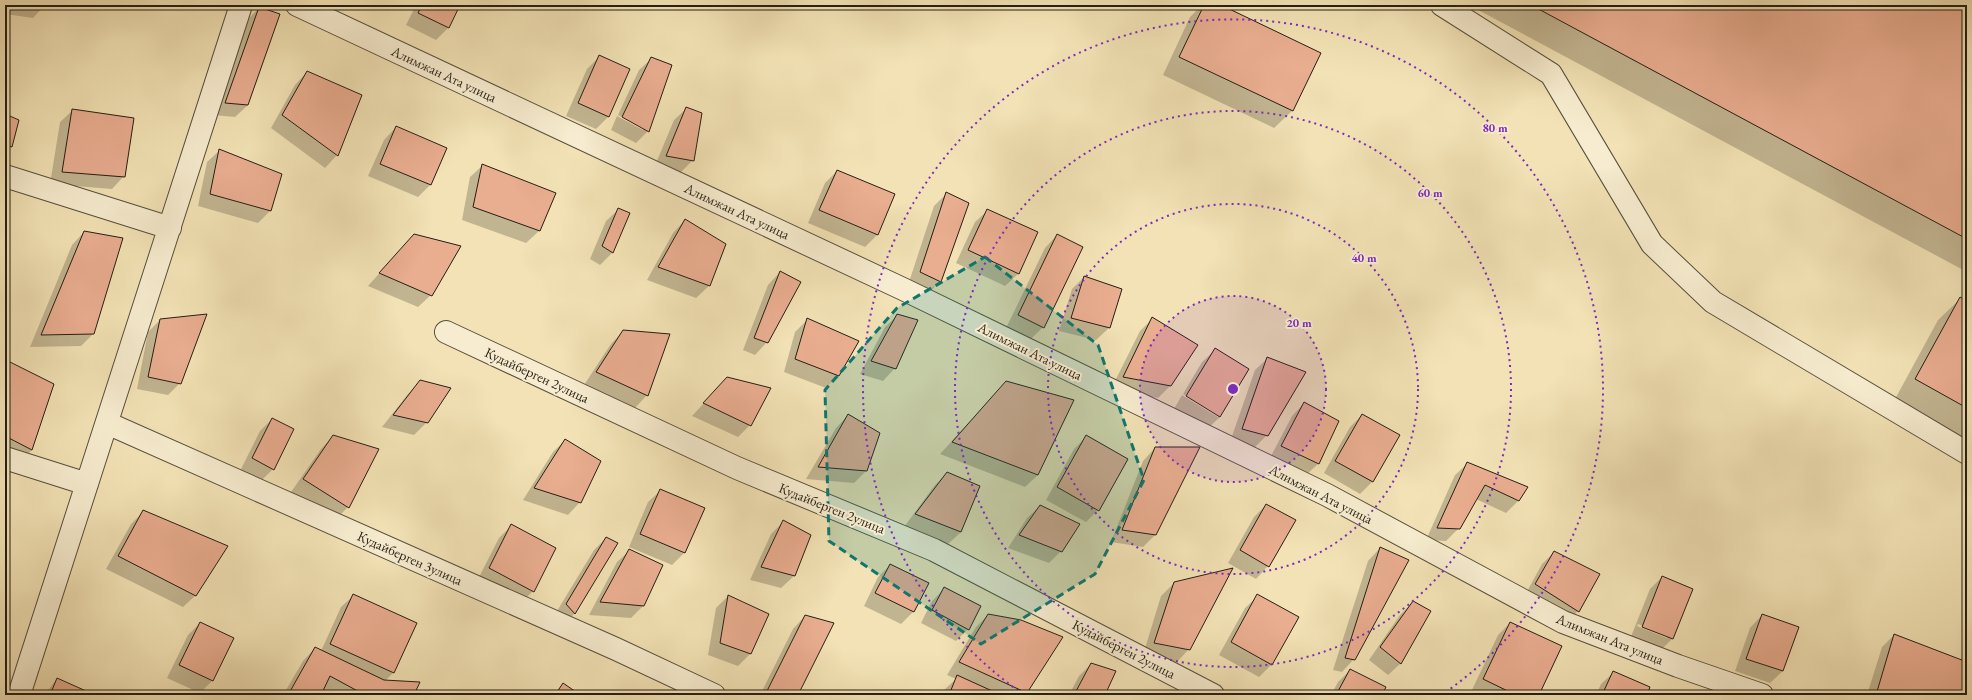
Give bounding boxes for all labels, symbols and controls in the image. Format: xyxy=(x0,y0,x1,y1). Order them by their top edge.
street label: Алимжан Ата улица xyxy=(388,41,500,106)
text: 80 m xyxy=(1482,120,1508,136)
street label: Алимжан Ата улица xyxy=(681,178,793,243)
text: 60 m xyxy=(1417,185,1443,201)
text: 40 m xyxy=(1351,250,1377,266)
text: 20 m xyxy=(1286,315,1312,331)
street label: Алимжан Ата улица xyxy=(974,318,1085,384)
street label: Кудайберген 2улица xyxy=(482,343,592,407)
centre of rings xyxy=(1226,382,1240,396)
street label: Алимжан Ата улица xyxy=(1265,460,1376,528)
street label: Кудайберген 2улица xyxy=(776,478,888,538)
street label: Кудайберген 3улица xyxy=(355,527,466,589)
street label: Алимжан Ата улица xyxy=(1553,609,1667,669)
street label: Кудайберген 2улица xyxy=(1070,615,1179,683)

